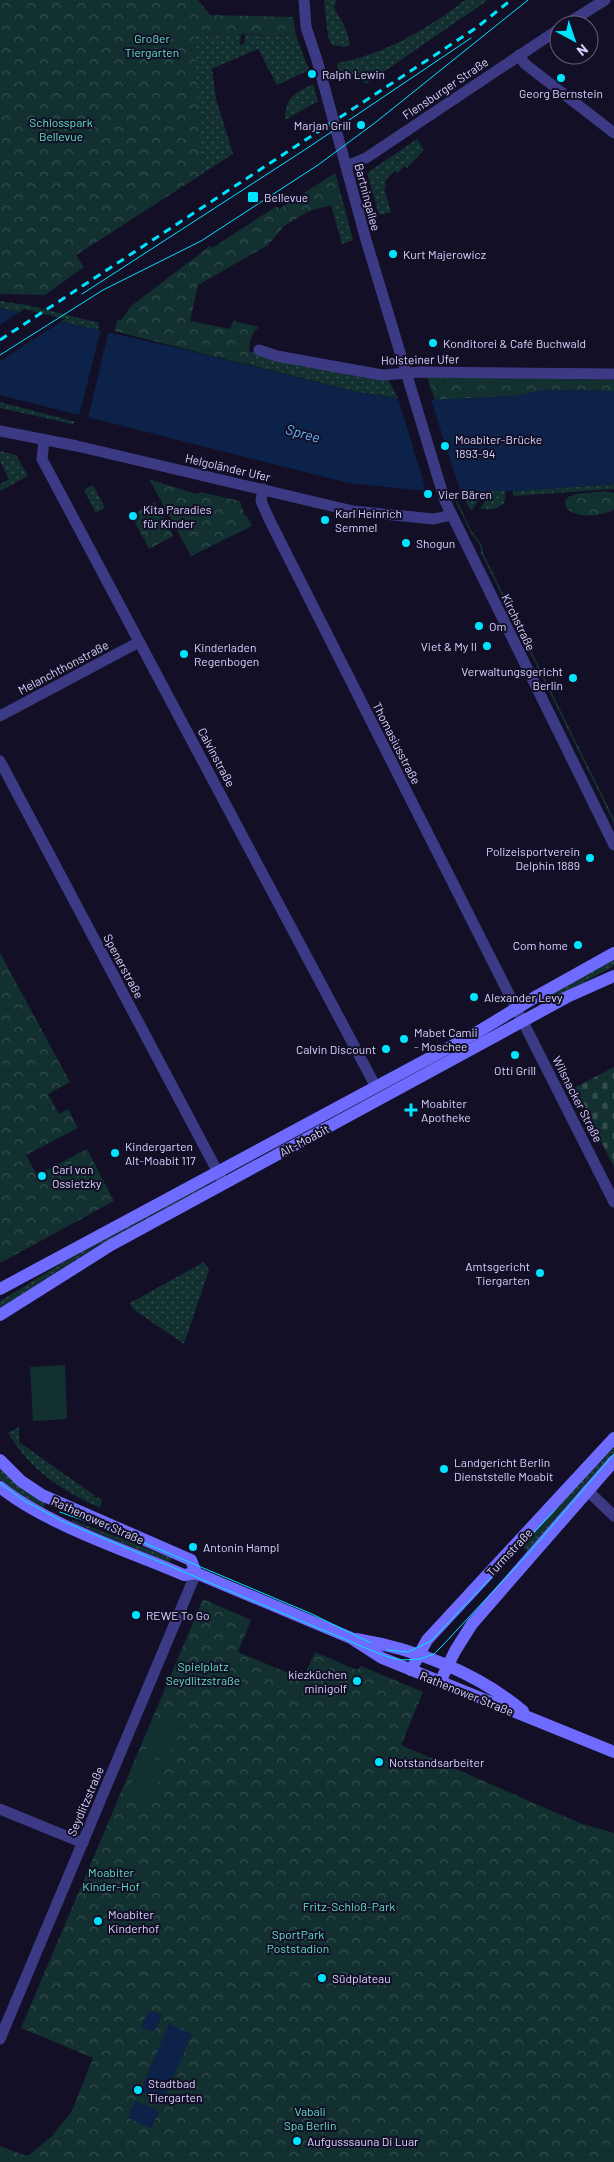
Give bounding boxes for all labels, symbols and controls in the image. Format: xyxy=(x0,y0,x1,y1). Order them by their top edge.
north arrow xyxy=(549,15,599,65)
park label: Großer Tiergarten xyxy=(125,31,179,59)
text: N xyxy=(574,41,592,60)
street label: Flensburger Straße xyxy=(400,54,490,122)
place label: Ralph Lewin xyxy=(322,67,385,81)
marker: Ralph Lewin xyxy=(306,68,318,80)
marker: Georg Bernstein xyxy=(555,72,567,84)
place label: Georg Bernstein xyxy=(519,86,603,100)
park label: Schlosspark Bellevue xyxy=(29,115,93,143)
place label: Marjan Grill xyxy=(294,118,351,132)
marker: Marjan Grill xyxy=(355,119,367,131)
street label: Bartningallee xyxy=(352,162,384,232)
marker: Bellevue xyxy=(246,190,260,204)
place label: Bellevue xyxy=(264,190,308,204)
place label: Kurt Majerowicz xyxy=(403,247,486,261)
marker: Kurt Majerowicz xyxy=(387,248,399,260)
place label: Konditorei & Café Buchwald xyxy=(443,336,586,350)
marker: Konditorei & Café Buchwald xyxy=(427,337,439,349)
street label: Holsteiner Ufer xyxy=(381,351,460,367)
water label: Spree xyxy=(284,420,322,446)
place label: Moabiter-Brücke 1893-94 xyxy=(455,432,542,460)
marker: Moabiter-Brücke 1893-94 xyxy=(439,440,451,452)
street label: Helgoländer Ufer xyxy=(184,450,273,484)
place label: Vier Bären xyxy=(438,487,492,501)
marker: Vier Bären xyxy=(422,488,434,500)
place label: Kita Paradies für Kinder xyxy=(143,502,212,530)
place label: Karl Heinrich Semmel xyxy=(335,506,402,534)
marker: Kita Paradies für Kinder xyxy=(127,510,139,522)
marker: Karl Heinrich Semmel xyxy=(319,514,331,526)
place label: Shogun xyxy=(416,536,455,550)
marker: Shogun xyxy=(400,537,412,549)
street label: Kirchstraße xyxy=(499,591,539,653)
place label: Om xyxy=(489,619,506,633)
marker: Om xyxy=(473,620,485,632)
street label: Melanchthonstraße xyxy=(15,637,111,697)
place label: Viet & My II xyxy=(421,639,477,653)
place label: Kinderladen Regenbogen xyxy=(194,640,259,668)
marker: Viet & My II xyxy=(481,640,493,652)
marker: Kinderladen Regenbogen xyxy=(178,648,190,660)
place label: Verwaltungsgericht Berlin xyxy=(461,664,563,692)
marker: Verwaltungsgericht Berlin xyxy=(567,672,579,684)
street label: Thomasiusstraße xyxy=(370,700,424,786)
street label: Calvinstraße xyxy=(196,725,238,789)
place label: Polizeisportverein Delphin 1889 xyxy=(486,844,580,872)
marker: Polizeisportverein Delphin 1889 xyxy=(584,852,596,864)
street label: Spenerstraße xyxy=(101,931,147,1001)
place label: Com home xyxy=(513,938,568,952)
marker: Com home xyxy=(572,939,584,951)
place label: Alexander Levy xyxy=(484,990,563,1004)
marker: Alexander Levy xyxy=(468,991,480,1003)
place label: Mabet Camii - Moschee xyxy=(414,1025,478,1053)
marker: Mabet Camii - Moschee xyxy=(398,1033,410,1045)
place label: Calvin Discount xyxy=(296,1042,376,1056)
marker: Calvin Discount xyxy=(380,1043,392,1055)
marker: Otti Grill xyxy=(509,1049,521,1061)
street label: Wilsnacker Straße xyxy=(550,1054,606,1144)
place label: Otti Grill xyxy=(494,1063,536,1077)
place label: Moabiter Apotheke xyxy=(421,1096,471,1124)
marker: Moabiter Apotheke xyxy=(405,1104,417,1116)
street label: Alt-Moabit xyxy=(277,1121,331,1159)
place label: Kindergarten Alt-Moabit 117 xyxy=(125,1139,196,1167)
marker: Kindergarten Alt-Moabit 117 xyxy=(109,1147,121,1159)
place label: Carl von Ossietzky xyxy=(52,1162,102,1190)
marker: Carl von Ossietzky xyxy=(36,1170,48,1182)
place label: Amtsgericht Tiergarten xyxy=(465,1259,530,1287)
marker: Amtsgericht Tiergarten xyxy=(534,1267,546,1279)
place label: Landgericht Berlin Dienststelle Moabit xyxy=(454,1455,553,1483)
marker: Landgericht Berlin Dienststelle Moabit xyxy=(438,1463,450,1475)
street label: Rathenower Straße xyxy=(50,1493,146,1547)
street label: Turmstraße xyxy=(483,1525,535,1579)
place label: Antonin Hampl xyxy=(203,1540,279,1554)
marker: Antonin Hampl xyxy=(187,1541,199,1553)
place label: REWE To Go xyxy=(146,1608,210,1622)
marker: REWE To Go xyxy=(130,1609,142,1621)
park label: Spielplatz Seydlitzstraße xyxy=(166,1659,240,1687)
place label: kiezküchen minigolf xyxy=(288,1667,347,1695)
street label: Rathenower Straße xyxy=(418,1668,516,1718)
marker: kiezküchen minigolf xyxy=(351,1675,363,1687)
place label: Notstandsarbeiter xyxy=(389,1755,485,1769)
marker: Notstandsarbeiter xyxy=(373,1756,385,1768)
street label: Seydlitzstraße xyxy=(64,1764,106,1838)
park label: Moabiter Kinder-Hof xyxy=(82,1865,140,1893)
park label: Fritz-Schloß-Park xyxy=(303,1899,395,1913)
place label: Moabiter Kinderhof xyxy=(108,1907,159,1935)
marker: Moabiter Kinderhof xyxy=(92,1915,104,1927)
park label: SportPark Poststadion xyxy=(267,1927,329,1955)
place label: Südplateau xyxy=(332,1971,391,1985)
marker: Südplateau xyxy=(316,1972,328,1984)
place label: Stadtbad Tiergarten xyxy=(148,2076,202,2104)
marker: Stadtbad Tiergarten xyxy=(132,2084,144,2096)
park label: Vabali Spa Berlin xyxy=(284,2104,336,2132)
place label: Aufgusssauna Di Luar xyxy=(307,2134,419,2148)
marker: Aufgusssauna Di Luar xyxy=(291,2135,303,2147)

